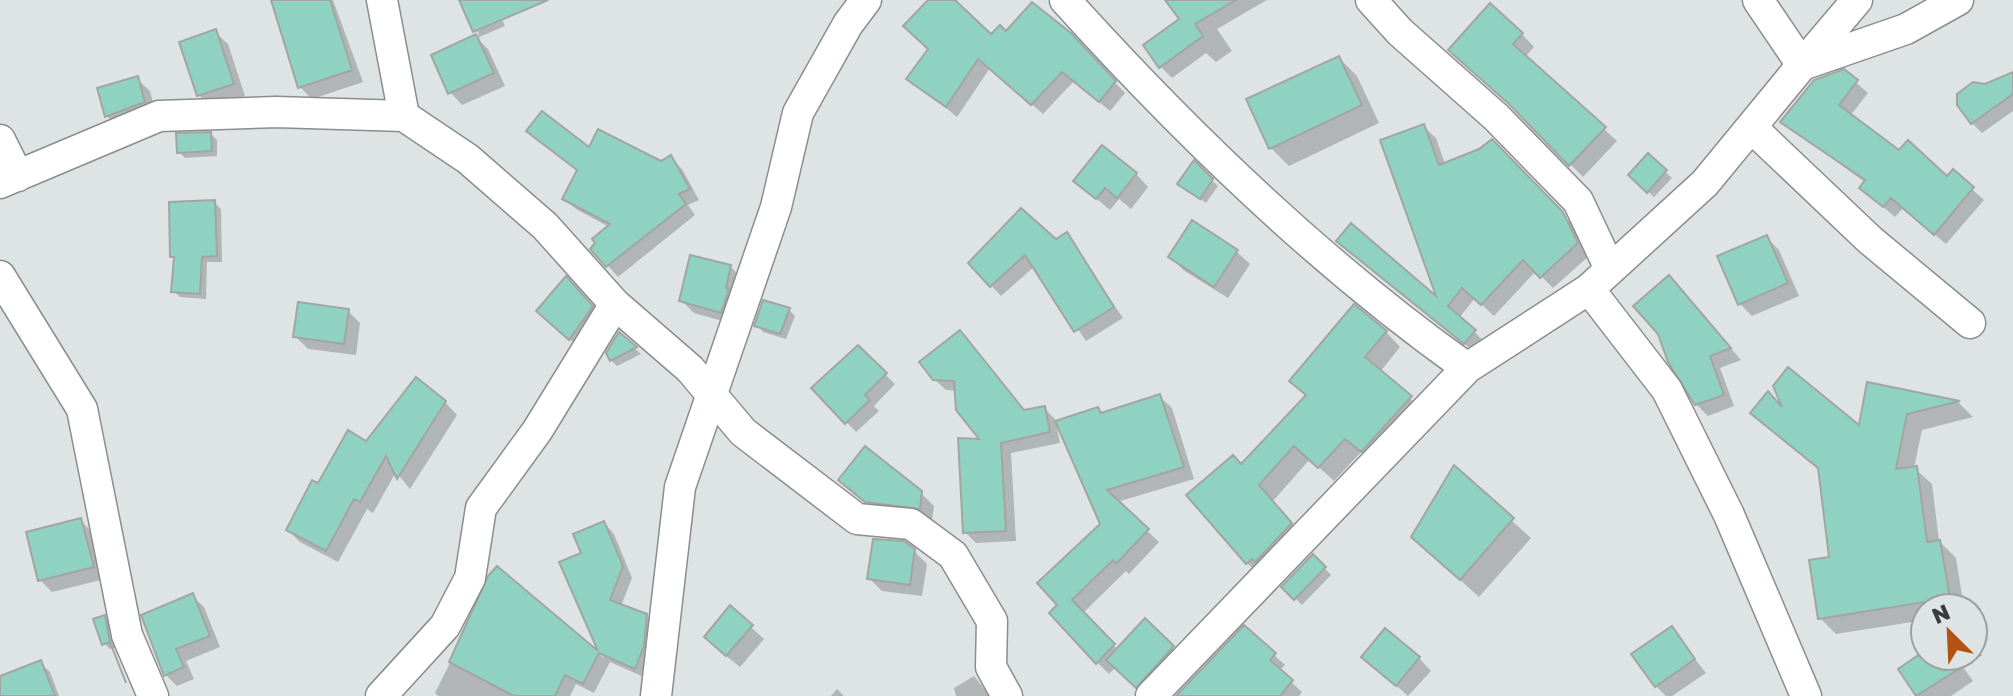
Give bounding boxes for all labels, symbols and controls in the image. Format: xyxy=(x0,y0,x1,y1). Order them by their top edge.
north arrow xyxy=(1909,592,1989,672)
text: N xyxy=(1928,598,1954,629)

